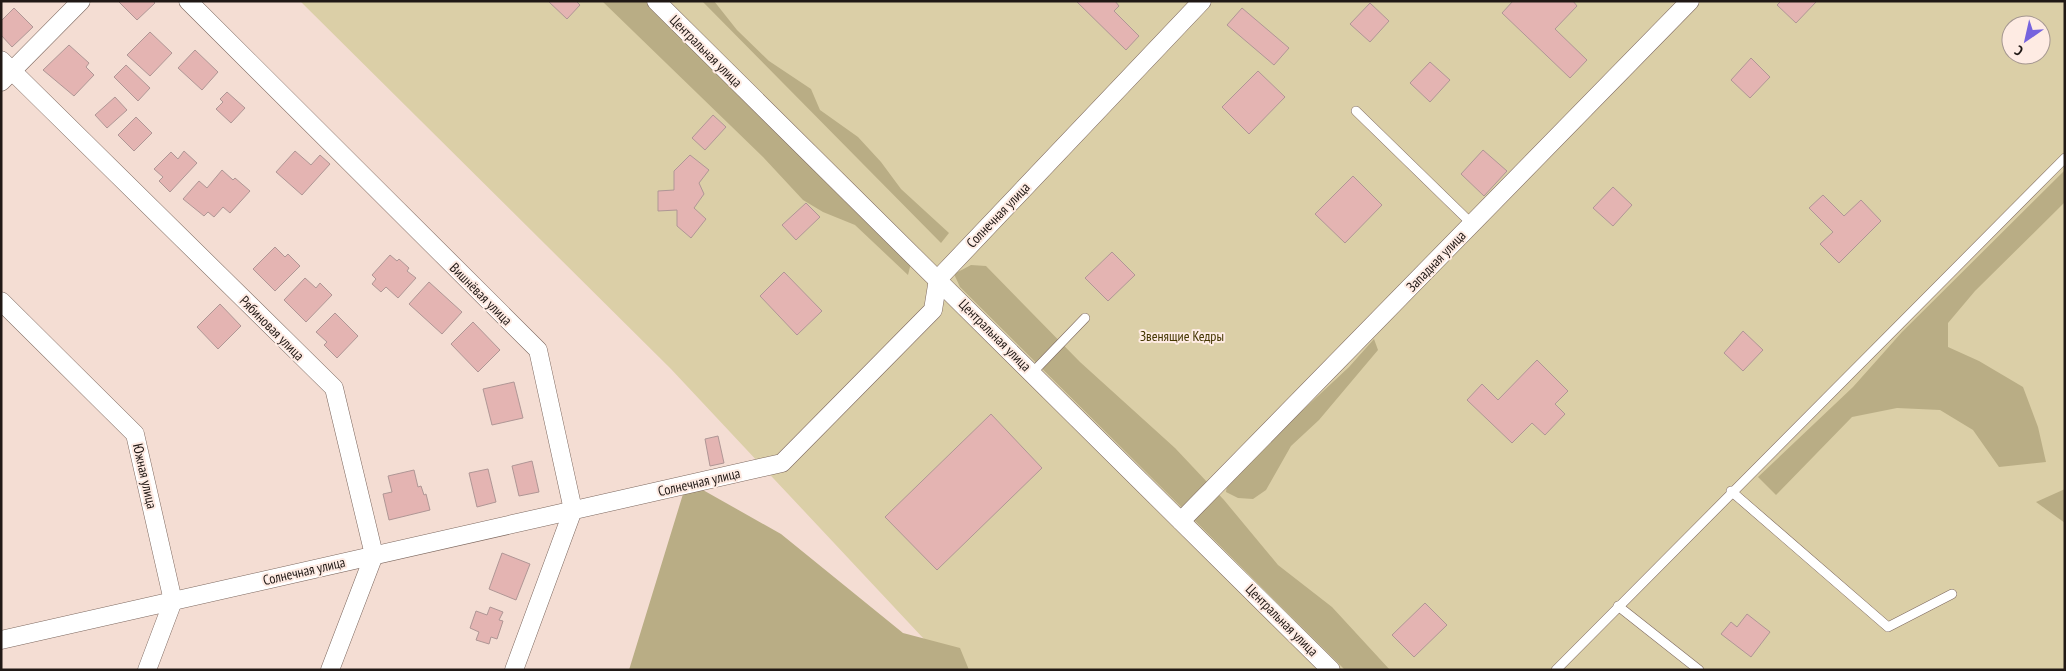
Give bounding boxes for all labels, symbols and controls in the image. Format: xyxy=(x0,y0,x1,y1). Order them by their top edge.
street label: Центральная улица xyxy=(666,11,746,91)
north arrow xyxy=(2001,15,2051,65)
text: С xyxy=(2011,41,2026,60)
street label: Солнечная улица xyxy=(962,179,1034,251)
street label: Западная улица xyxy=(1402,227,1470,295)
street label: Вишнёвая улица xyxy=(446,259,516,329)
street label: Рябиновая улица xyxy=(236,292,308,364)
street label: Центральная улица xyxy=(955,295,1035,375)
park label: Звенящие Кедры xyxy=(1140,327,1224,345)
street label: Южная улица xyxy=(129,442,161,510)
street label: Солнечная улица xyxy=(656,464,742,500)
street label: Солнечная улица xyxy=(261,553,347,589)
street label: Центральная улица xyxy=(1242,580,1322,660)

